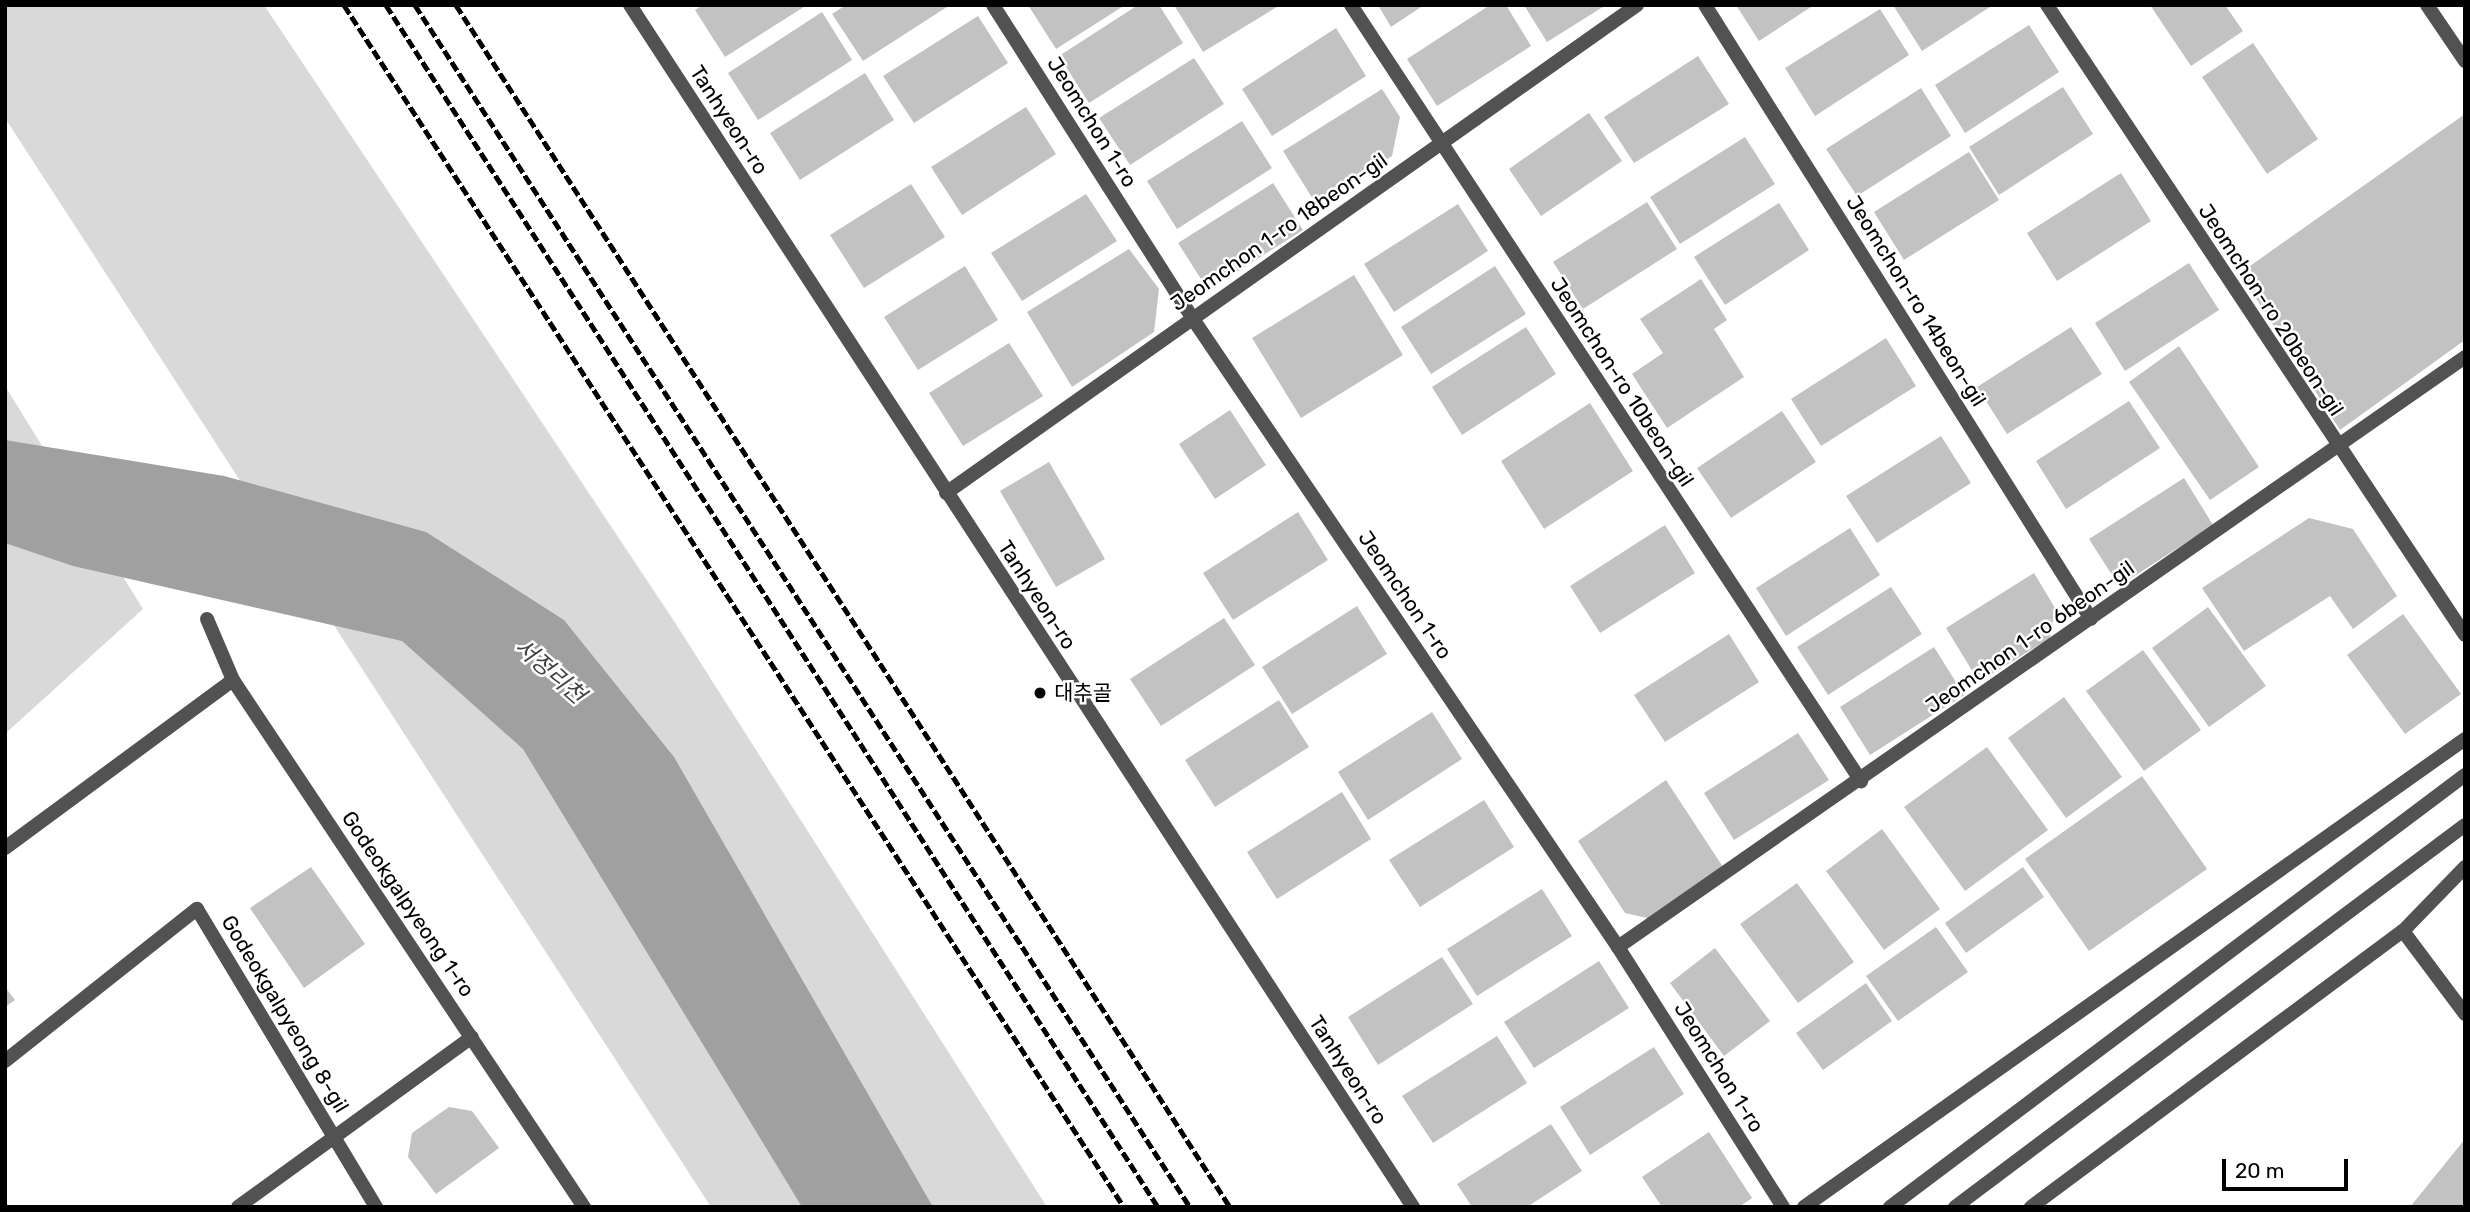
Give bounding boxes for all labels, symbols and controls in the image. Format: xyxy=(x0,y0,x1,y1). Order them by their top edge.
street label: Jeomchon 1-ro xyxy=(1042,52,1142,192)
street label: Tanhyeon-ro xyxy=(684,61,774,179)
street label: Jeomchon 1-ro 18beon-gil xyxy=(1166,148,1392,316)
street label: Jeomchon-ro 14beon-gil xyxy=(1841,191,1991,411)
street label: Jeomchon-ro 20beon-gil xyxy=(2193,199,2349,421)
street label: Jeomchon-ro 10beon-gil xyxy=(1545,273,1699,491)
street label: Jeomchon 1-ro xyxy=(1353,526,1457,664)
street label: Tanhyeon-ro xyxy=(992,536,1082,654)
street label: Jeomchon 1-ro 6beon-gil xyxy=(1921,555,2139,719)
water label: 서정리천 xyxy=(509,633,591,709)
place label: 대추골 xyxy=(1054,680,1112,706)
marker: 대추골 xyxy=(1032,685,1048,701)
street label: Godeokgalpyeong 1-ro xyxy=(336,806,480,1002)
street label: Godeokgalpyeong 8-gil xyxy=(216,911,354,1117)
street label: Jeomchon 1-ro xyxy=(1669,997,1769,1137)
street label: Tanhyeon-ro xyxy=(1303,1011,1393,1129)
scale bar xyxy=(2225,1146,2351,1190)
text: 20 m xyxy=(2235,1158,2284,1183)

